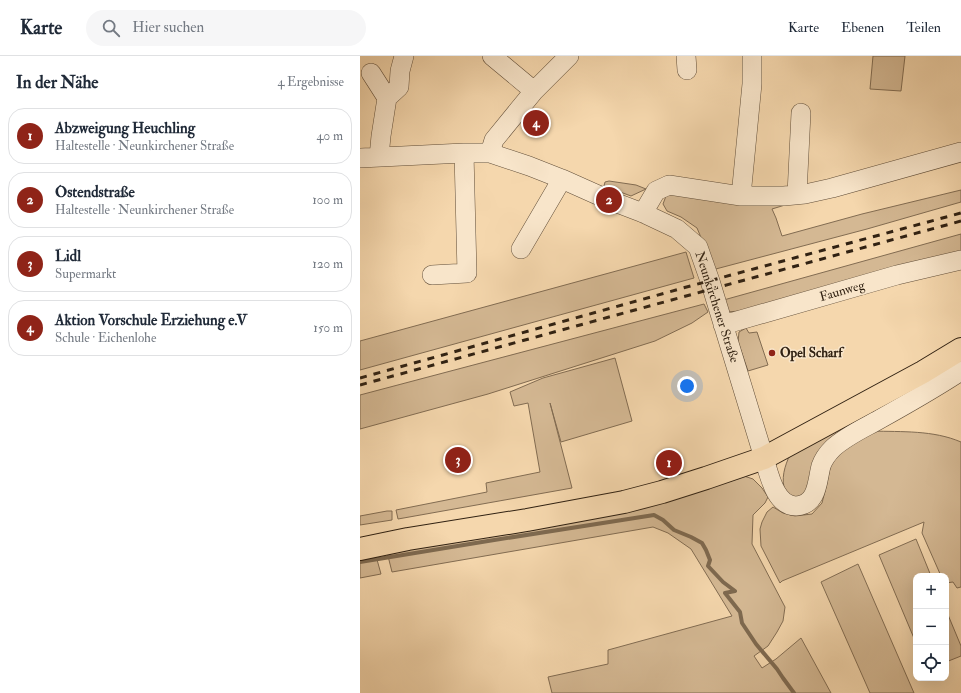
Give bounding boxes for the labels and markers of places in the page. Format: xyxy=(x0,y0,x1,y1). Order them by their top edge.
pin: 4 xyxy=(523,108,549,138)
pin: 2 xyxy=(596,185,622,215)
place label: Opel Scharf xyxy=(780,345,845,362)
marker: Opel Scharf xyxy=(767,348,777,358)
pin: 3 xyxy=(445,445,471,475)
pin: 1 xyxy=(656,448,682,478)

